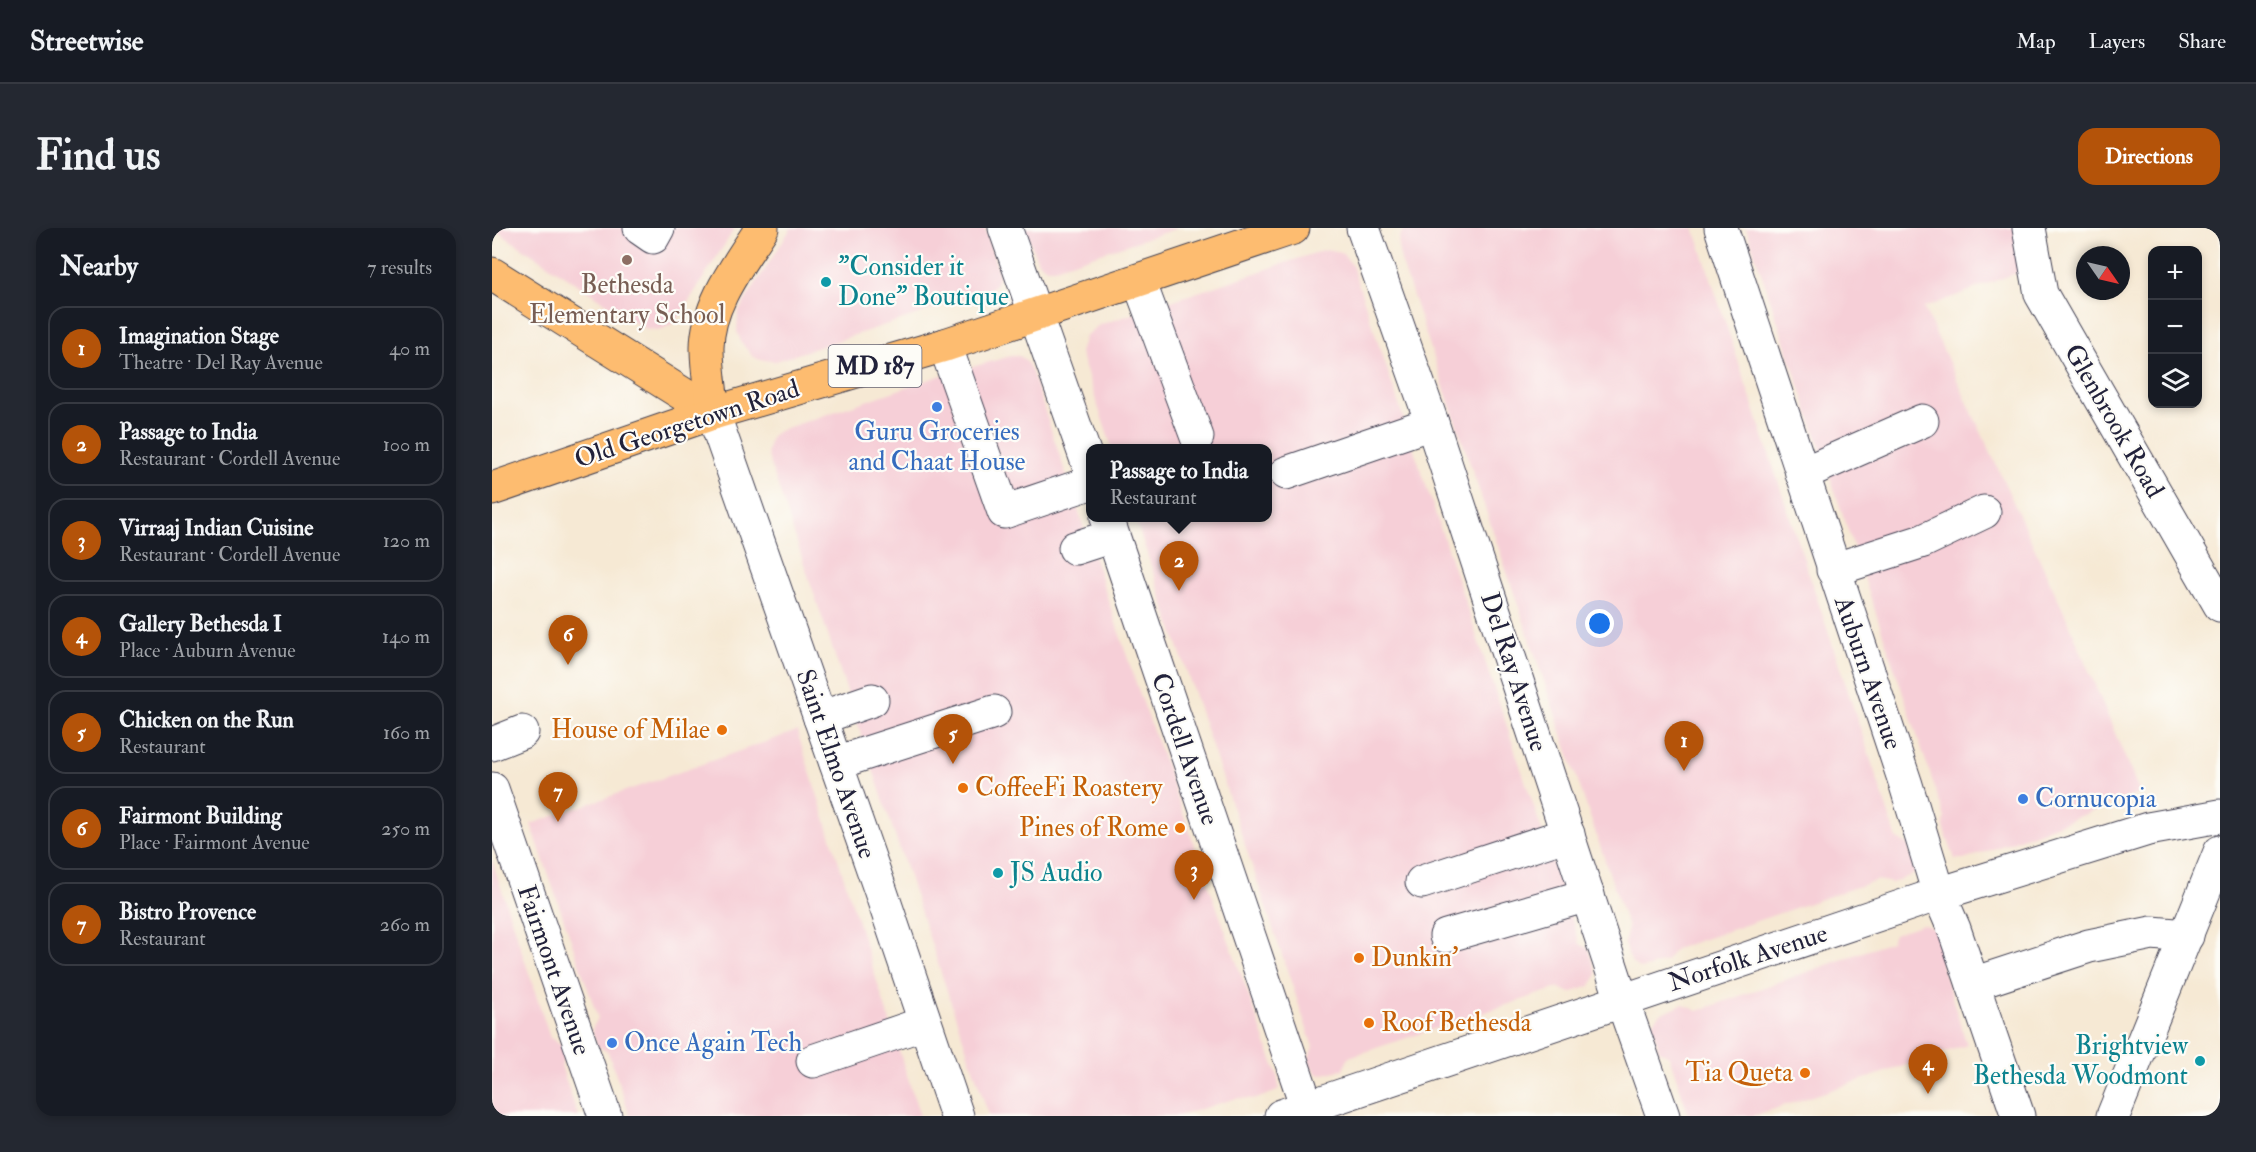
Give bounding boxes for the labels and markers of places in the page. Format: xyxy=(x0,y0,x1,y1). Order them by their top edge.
place label: "Consider it Done" Boutique xyxy=(838,251,1009,313)
marker: Bethesda Elementary School xyxy=(620,253,634,267)
place label: Bethesda Elementary School xyxy=(529,269,725,331)
marker: "Consider it Done" Boutique xyxy=(819,275,833,289)
marker: Guru Groceries and Chaat House xyxy=(930,400,944,414)
place label: Guru Groceries and Chaat House xyxy=(849,416,1026,478)
pin: 2 xyxy=(1160,542,1198,591)
pin: 6 xyxy=(548,616,588,665)
place label: House of Milae xyxy=(551,714,710,746)
pin: 5 xyxy=(934,714,972,764)
pin: 1 xyxy=(1664,722,1704,771)
marker: House of Milae xyxy=(715,723,729,737)
pin: 7 xyxy=(538,772,578,822)
place label: CoffeeFi Roastery xyxy=(975,772,1163,804)
marker: CoffeeFi Roastery xyxy=(956,781,970,795)
place label: Cornucopia xyxy=(2035,783,2157,816)
marker: Cornucopia xyxy=(2016,792,2030,806)
place label: Pines of Rome xyxy=(1019,812,1168,844)
marker: Pines of Rome xyxy=(1173,821,1187,835)
pin: 3 xyxy=(1174,850,1214,900)
place label: JS Audio xyxy=(1009,857,1103,889)
marker: JS Audio xyxy=(991,866,1005,880)
place label: Dunkin' xyxy=(1371,942,1459,974)
marker: Dunkin' xyxy=(1352,951,1366,965)
place label: Roof Bethesda xyxy=(1381,1007,1532,1039)
marker: Roof Bethesda xyxy=(1362,1016,1376,1030)
place label: Once Again Tech xyxy=(624,1027,802,1059)
place label: Brightview Bethesda Woodmont xyxy=(1973,1030,2189,1092)
marker: Once Again Tech xyxy=(605,1036,619,1050)
pin: 4 xyxy=(1908,1044,1948,1094)
marker: Brightview Bethesda Woodmont xyxy=(2193,1054,2207,1068)
place label: Tia Queta xyxy=(1686,1057,1793,1089)
marker: Tia Queta xyxy=(1798,1066,1812,1080)

